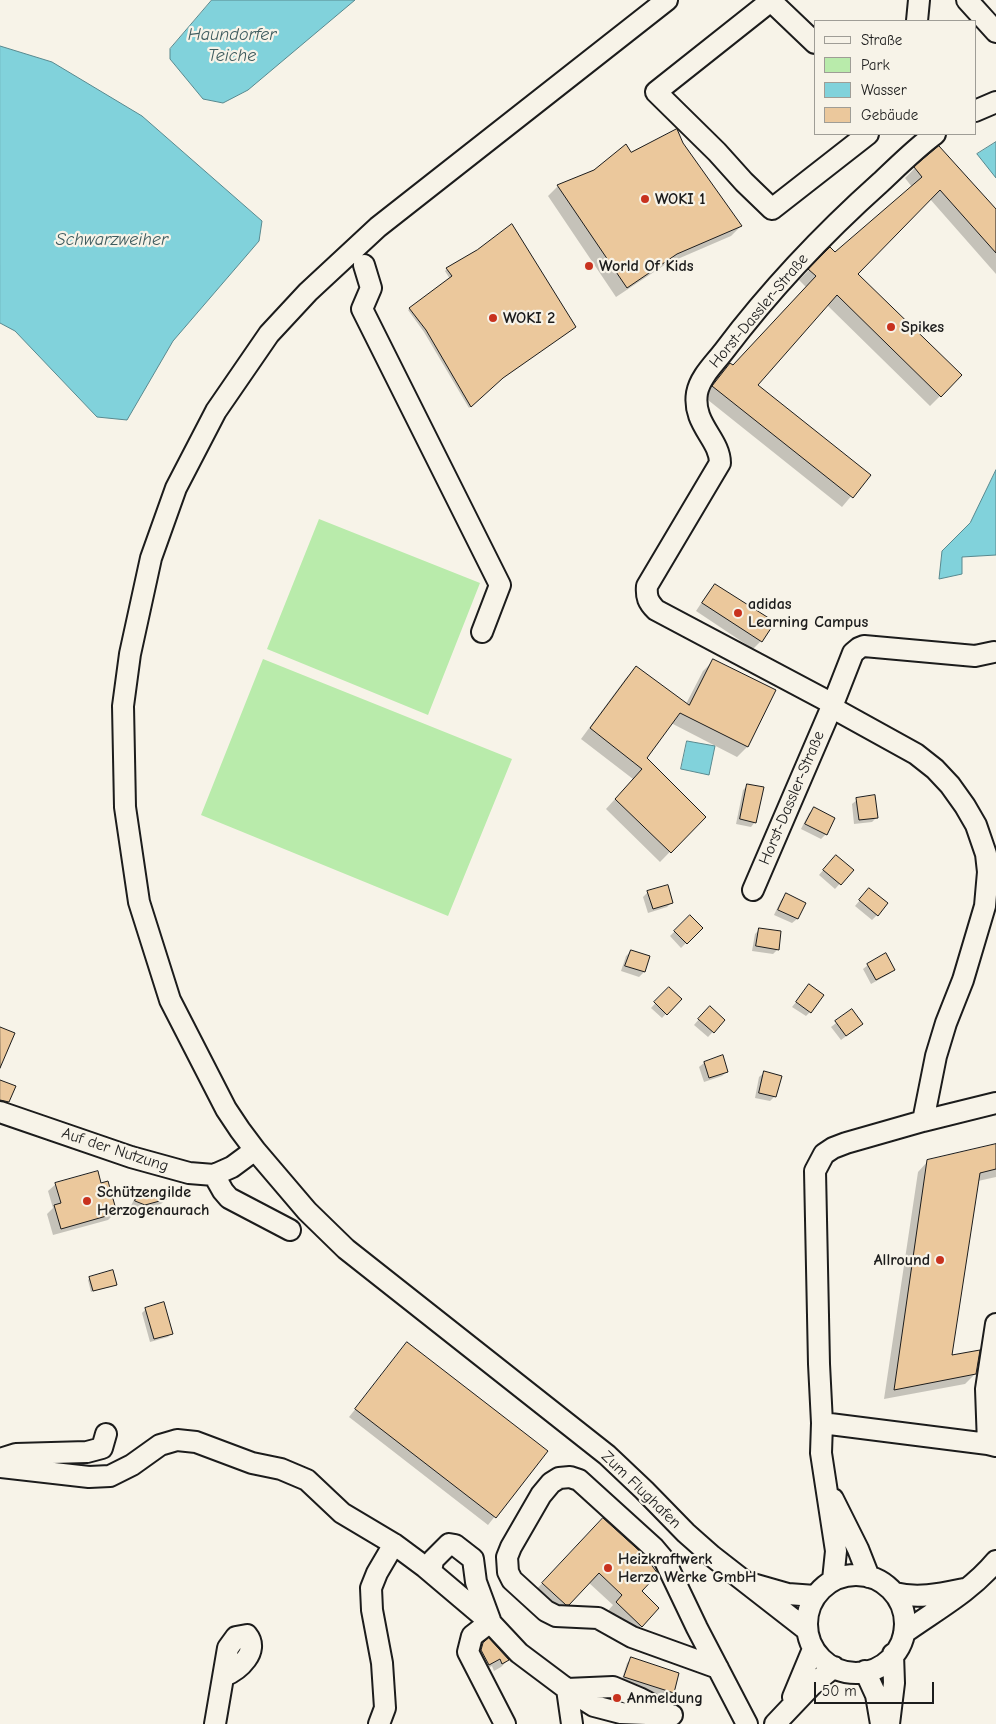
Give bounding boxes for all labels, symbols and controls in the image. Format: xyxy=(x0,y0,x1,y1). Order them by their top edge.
legend xyxy=(814,20,976,135)
water label: Haundorfer Teiche xyxy=(188,24,276,66)
text: Straße xyxy=(861,31,902,49)
text: Park xyxy=(861,56,890,74)
text: Wasser xyxy=(861,81,907,99)
text: Gebäude xyxy=(861,106,918,124)
place label: WOKI 1 xyxy=(655,189,706,209)
marker: WOKI 1 xyxy=(639,193,651,205)
water label: Schwarzweiher xyxy=(56,229,168,251)
street label: Horst-Dassler-Straße xyxy=(706,250,812,372)
place label: World Of Kids xyxy=(599,256,694,276)
marker: World Of Kids xyxy=(583,260,595,272)
place label: WOKI 2 xyxy=(503,308,555,328)
marker: WOKI 2 xyxy=(487,312,499,324)
place label: Spikes xyxy=(901,317,944,337)
marker: Spikes xyxy=(885,321,897,333)
place label: adidas Learning Campus xyxy=(748,594,868,632)
marker: adidas Learning Campus xyxy=(732,607,744,619)
street label: Horst-Dassler-Straße xyxy=(755,728,829,868)
street label: Auf der Nutzung xyxy=(59,1124,171,1176)
place label: Schützengilde Herzogenaurach xyxy=(97,1182,209,1220)
marker: Schützengilde Herzogenaurach xyxy=(81,1195,93,1207)
place label: Allround xyxy=(874,1250,930,1270)
marker: Allround xyxy=(934,1254,946,1266)
street label: Zum Flughafen xyxy=(597,1447,685,1533)
place label: Heizkraftwerk Herzo Werke GmbH xyxy=(618,1549,756,1587)
marker: Heizkraftwerk Herzo Werke GmbH xyxy=(602,1562,614,1574)
scale bar xyxy=(816,1672,936,1704)
text: 50 m xyxy=(822,1682,857,1700)
place label: Anmeldung xyxy=(627,1688,703,1708)
marker: Anmeldung xyxy=(611,1692,623,1704)

